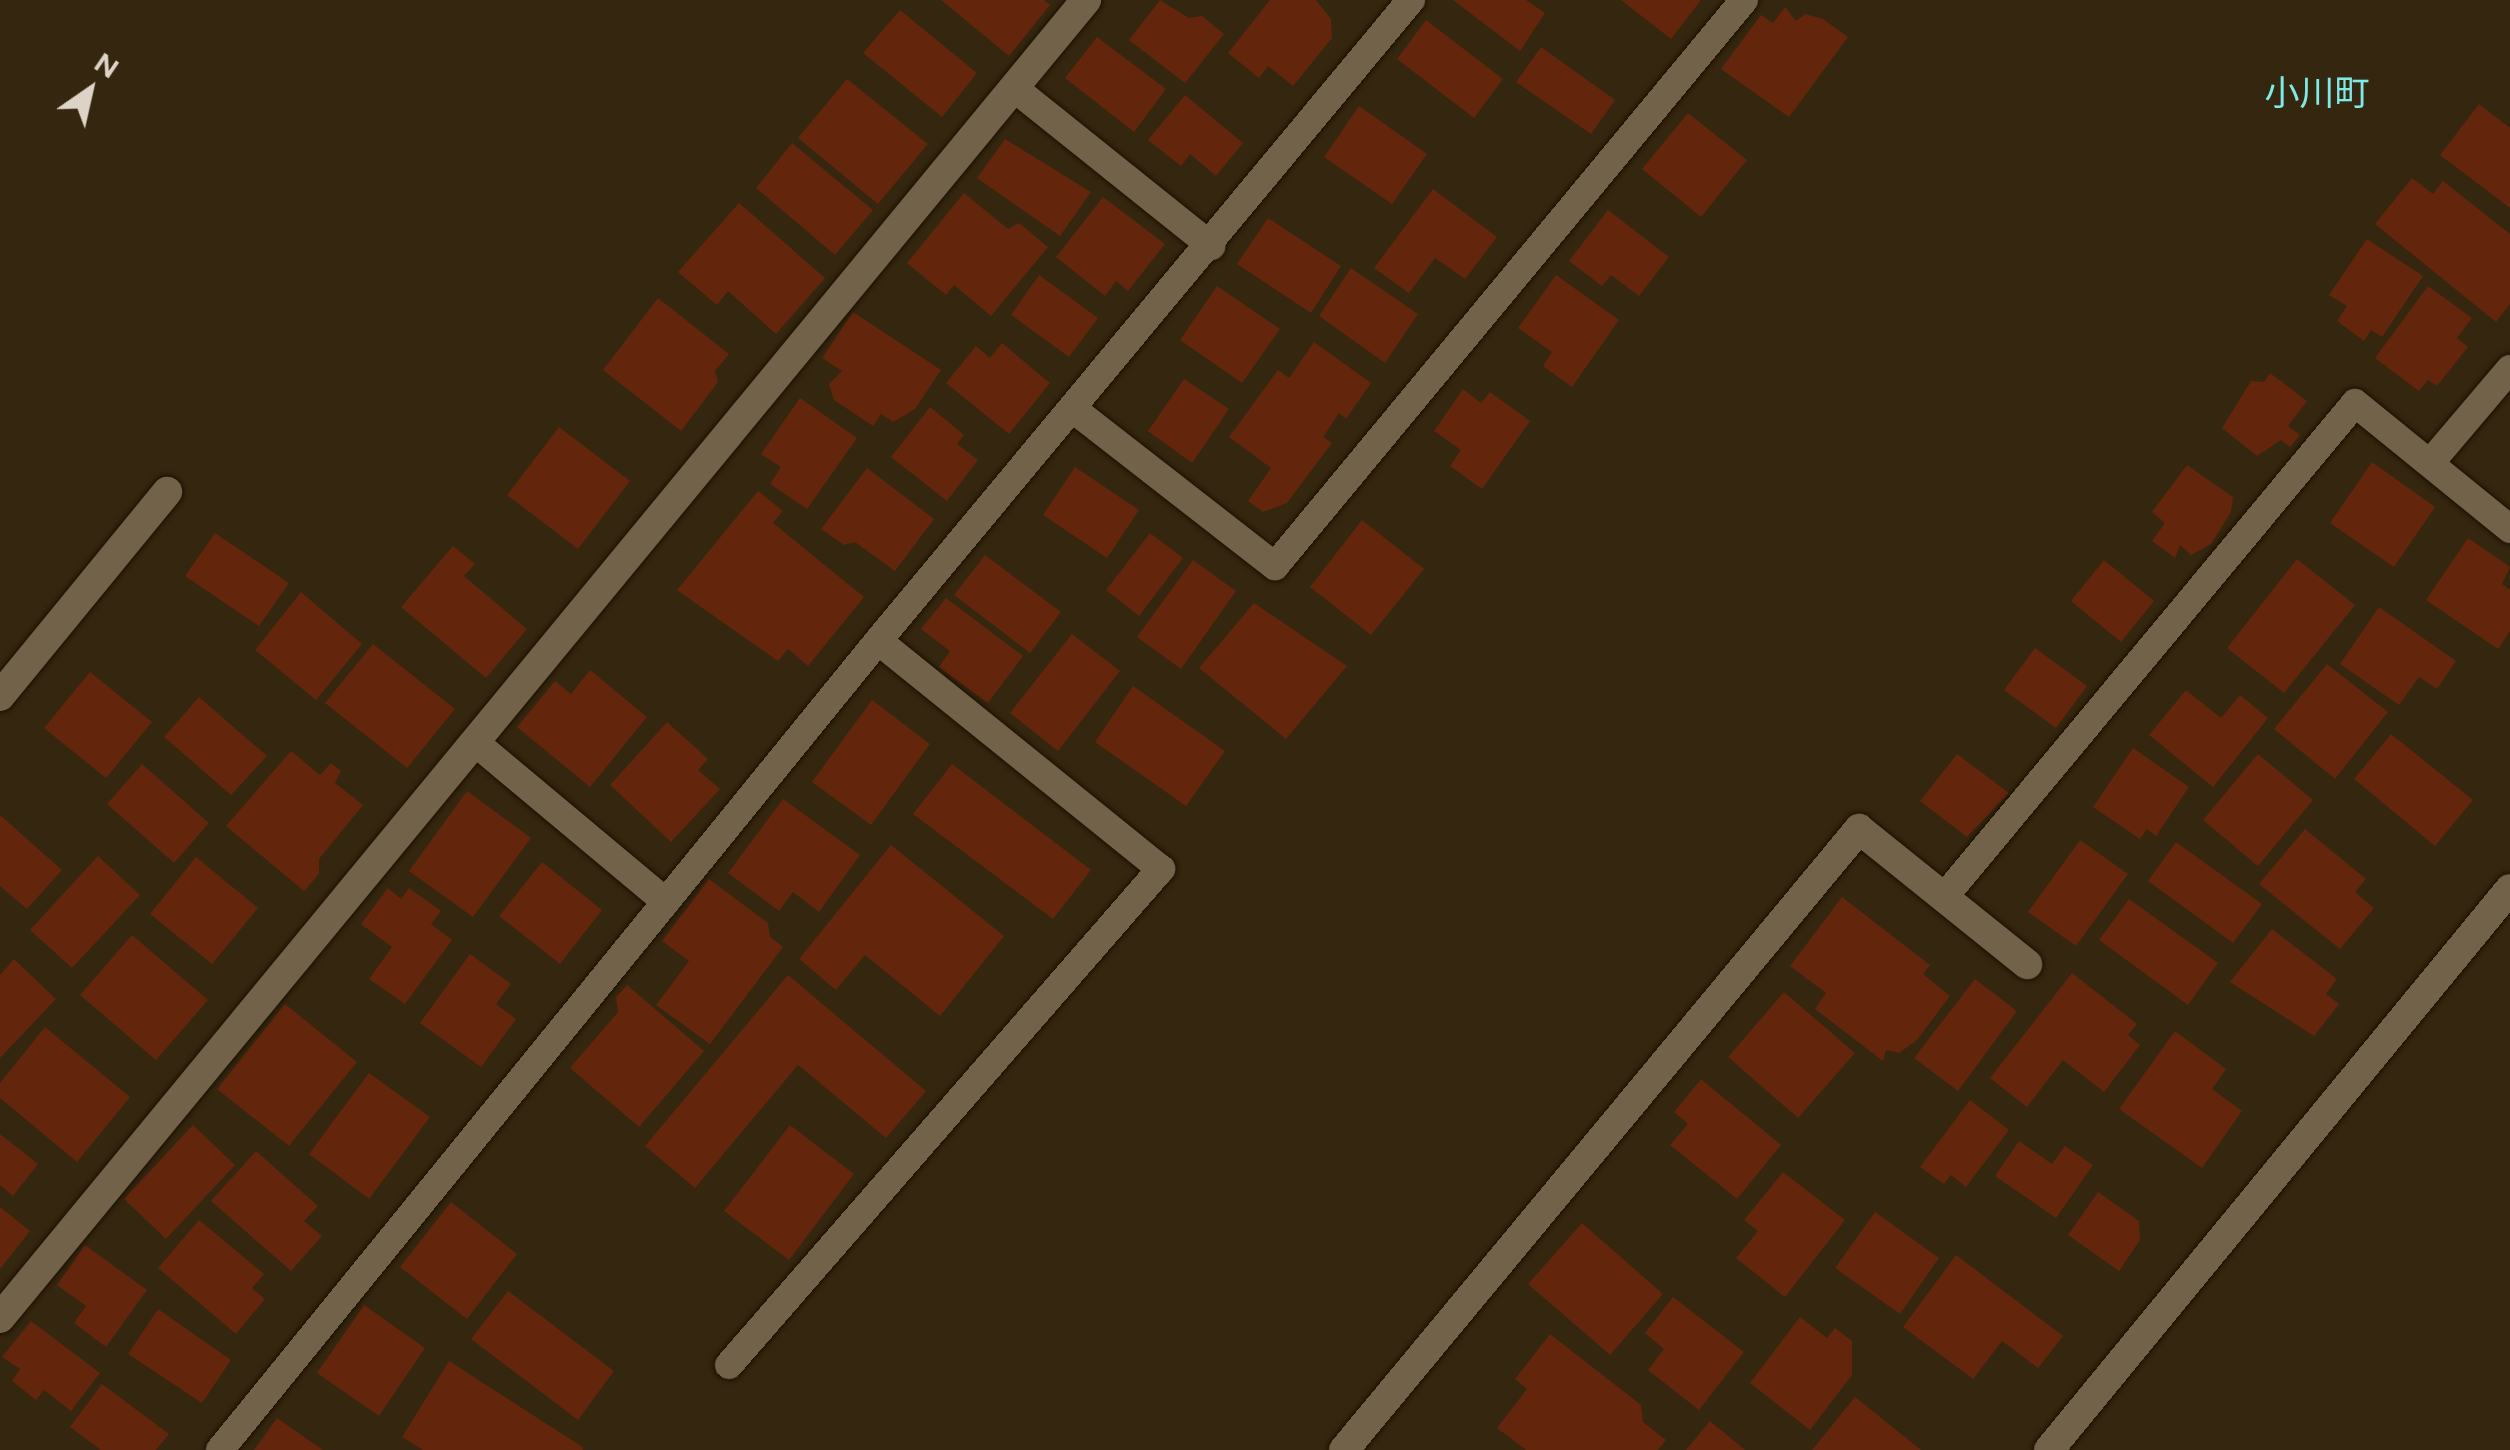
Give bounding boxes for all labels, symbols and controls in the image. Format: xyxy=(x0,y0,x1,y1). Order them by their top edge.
north arrow xyxy=(40,40,140,140)
text: N xyxy=(88,45,125,85)
district label: 小川町 xyxy=(2265,72,2369,114)

